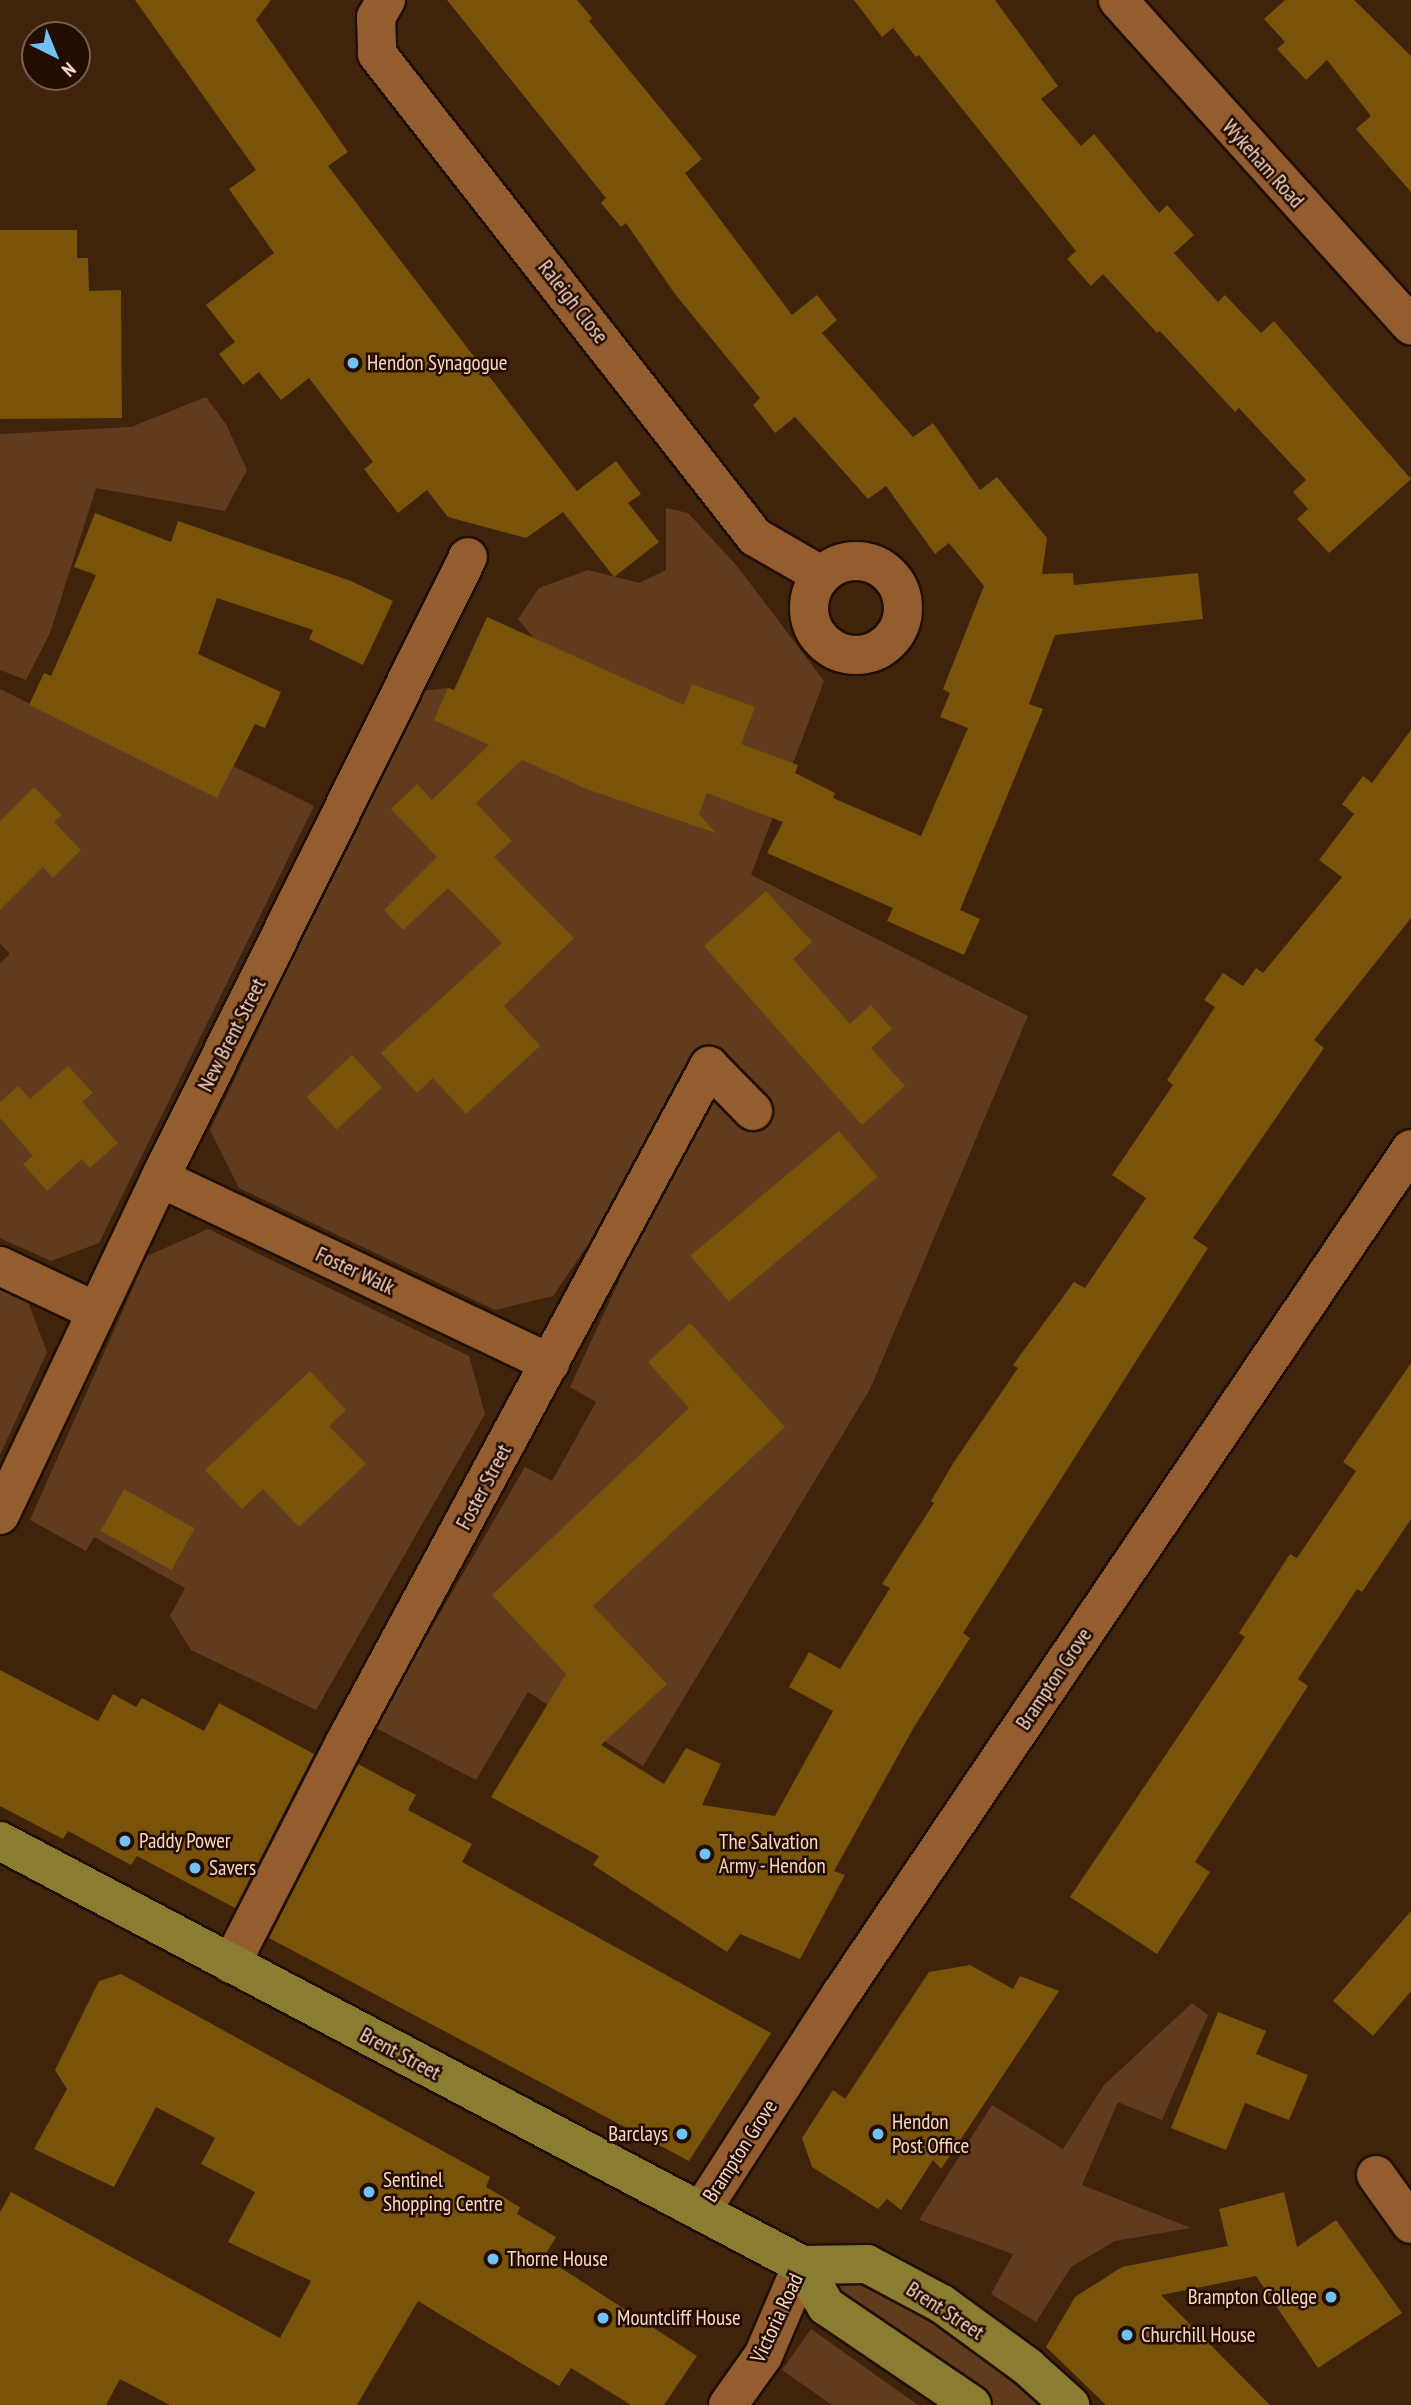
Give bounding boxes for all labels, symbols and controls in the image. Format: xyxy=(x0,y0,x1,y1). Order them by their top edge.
north arrow xyxy=(21,21,91,91)
text: N xyxy=(57,58,81,82)
street label: Wykeham Road xyxy=(1217,115,1309,213)
street label: Raleigh Close xyxy=(533,255,613,349)
place label: Hendon Synagogue xyxy=(367,350,507,376)
marker: Hendon Synagogue xyxy=(345,355,361,371)
street label: New Brent Street xyxy=(193,974,271,1096)
street label: Foster Walk xyxy=(312,1242,398,1300)
street label: Foster Street xyxy=(451,1440,517,1534)
street label: Brampton Grove xyxy=(1011,1623,1097,1735)
place label: Paddy Power xyxy=(139,1828,231,1854)
place label: The Salvation Army - Hendon xyxy=(719,1829,828,1879)
marker: Paddy Power xyxy=(117,1833,133,1849)
marker: The Salvation Army - Hendon xyxy=(697,1846,713,1862)
place label: Savers xyxy=(209,1855,256,1881)
marker: Savers xyxy=(187,1860,203,1876)
street label: Brent Street xyxy=(356,2022,444,2086)
street label: Brampton Grove xyxy=(698,2095,782,2207)
place label: Hendon Post Office xyxy=(892,2109,969,2159)
place label: Barclays xyxy=(608,2121,668,2147)
marker: Barclays xyxy=(674,2126,690,2142)
marker: Hendon Post Office xyxy=(870,2126,886,2142)
place label: Sentinel Shopping Centre xyxy=(383,2167,503,2217)
marker: Sentinel Shopping Centre xyxy=(361,2184,377,2200)
place label: Thorne House xyxy=(507,2246,608,2272)
marker: Thorne House xyxy=(485,2251,501,2267)
street label: Victoria Road xyxy=(745,2269,809,2367)
street label: Brent Street xyxy=(902,2277,988,2345)
place label: Brampton College xyxy=(1188,2284,1317,2310)
marker: Brampton College xyxy=(1323,2289,1339,2305)
place label: Mountcliff House xyxy=(617,2305,741,2331)
marker: Mountcliff House xyxy=(595,2310,611,2326)
place label: Churchill House xyxy=(1141,2322,1255,2348)
marker: Churchill House xyxy=(1119,2327,1135,2343)

